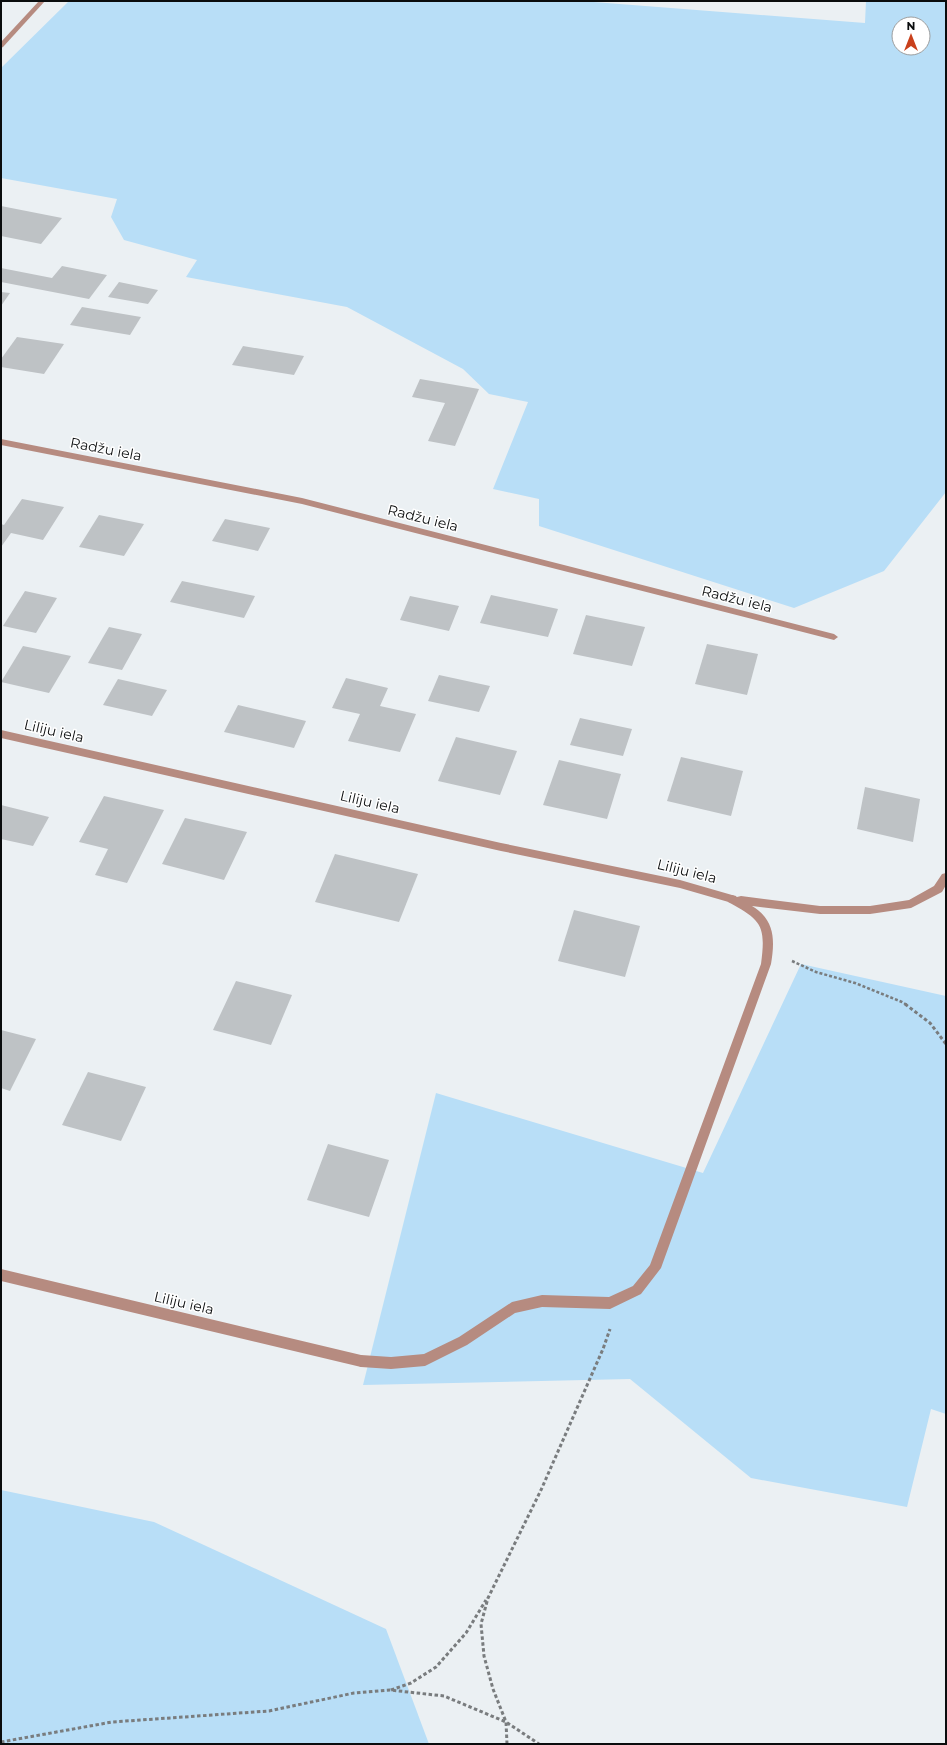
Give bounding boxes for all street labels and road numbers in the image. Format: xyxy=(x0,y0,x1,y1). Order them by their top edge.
street label: Radžu iela xyxy=(69,433,143,465)
street label: Radžu iela xyxy=(386,501,460,535)
street label: Radžu iela xyxy=(700,582,774,616)
street label: Liliju iela xyxy=(22,715,86,747)
street label: Liliju iela xyxy=(338,786,402,818)
street label: Liliju iela xyxy=(655,855,719,887)
street label: Liliju iela xyxy=(152,1287,216,1319)

